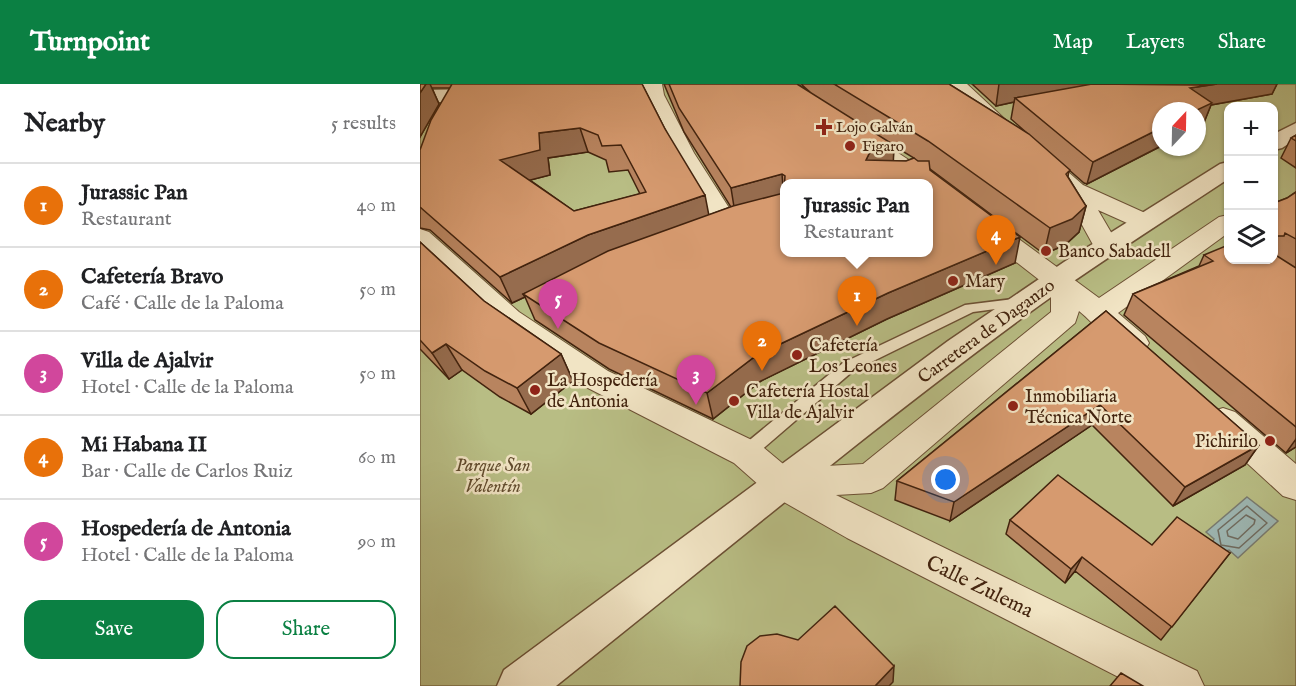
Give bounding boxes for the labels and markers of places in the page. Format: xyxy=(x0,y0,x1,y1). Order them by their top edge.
place label: Lojo Galván xyxy=(836,118,913,137)
marker: Lojo Galván xyxy=(817,120,831,134)
place label: Figaro xyxy=(862,137,904,156)
marker: Figaro xyxy=(843,139,857,153)
pin: 4 xyxy=(976,216,1016,265)
place label: Banco Sabadell xyxy=(1058,241,1171,264)
marker: Banco Sabadell xyxy=(1039,244,1053,258)
place label: Mary xyxy=(965,271,1005,294)
marker: Mary xyxy=(946,274,960,288)
pin: 1 xyxy=(838,276,876,326)
pin: 5 xyxy=(538,280,578,329)
pin: 2 xyxy=(742,322,782,371)
place label: Cafetería Los Leones xyxy=(809,335,897,379)
marker: Cafetería Los Leones xyxy=(790,348,804,362)
pin: 3 xyxy=(676,356,716,405)
place label: La Hospedería de Antonia xyxy=(547,370,658,414)
place label: Cafetería Hostal Villa de Ajalvir xyxy=(745,381,869,425)
marker: La Hospedería de Antonia xyxy=(528,383,542,397)
place label: Inmobiliaria Técnica Norte xyxy=(1025,386,1132,430)
marker: Cafetería Hostal Villa de Ajalvir xyxy=(727,394,741,408)
marker: Inmobiliaria Técnica Norte xyxy=(1006,399,1020,413)
place label: Pichirilo xyxy=(1195,431,1258,454)
marker: Pichirilo xyxy=(1263,434,1277,448)

